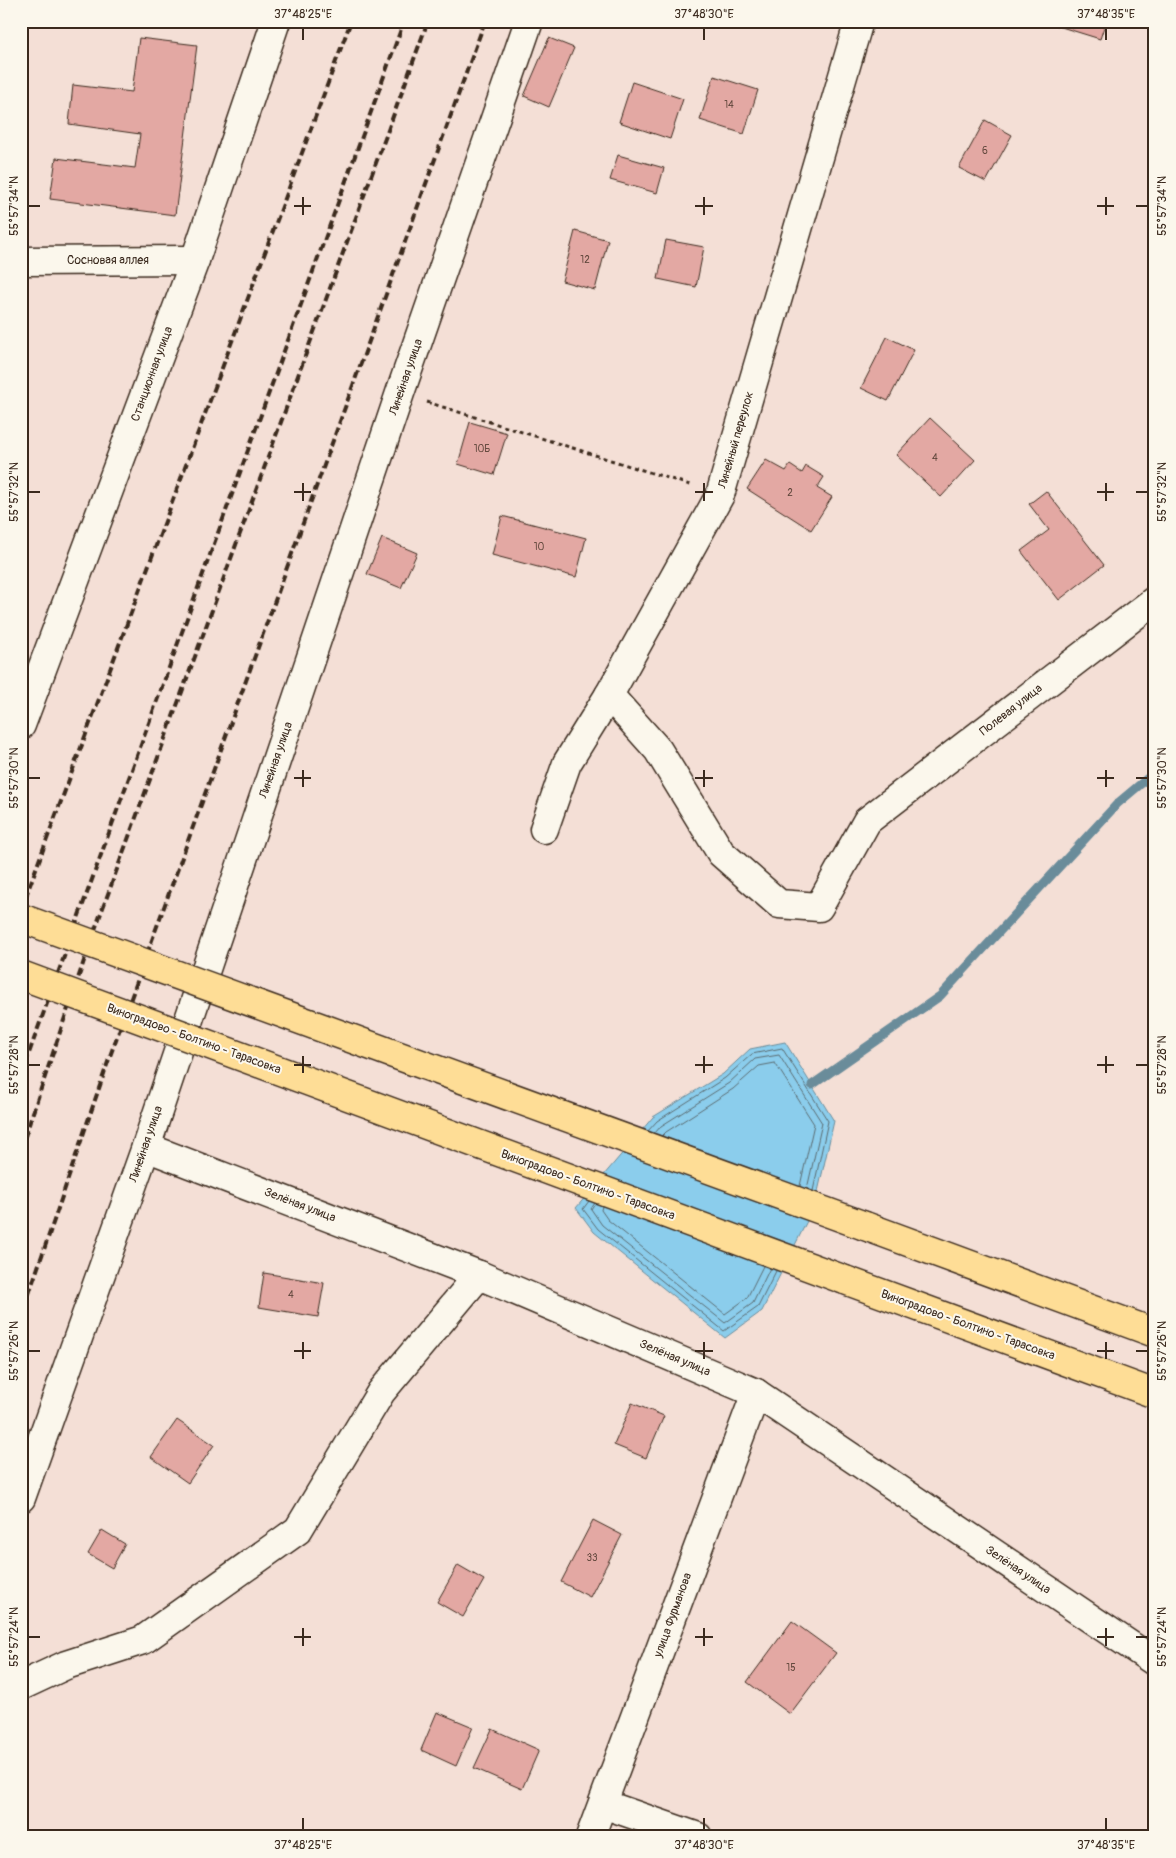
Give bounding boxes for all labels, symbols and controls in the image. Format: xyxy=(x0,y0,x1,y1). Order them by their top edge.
text: 37°48'25"E xyxy=(274,7,332,22)
text: 37°48'30"E xyxy=(674,7,734,22)
text: 37°48'35"E xyxy=(1077,7,1135,22)
house number: 14 xyxy=(724,99,734,111)
house number: 6 xyxy=(982,145,988,157)
text: 55°57'34"N xyxy=(7,176,22,236)
text: 55°57'34"N xyxy=(1155,176,1170,236)
street label: Сосновая аллея xyxy=(67,253,149,268)
house number: 12 xyxy=(580,254,590,266)
street label: Станционная улица xyxy=(128,324,176,424)
street label: Линейная улица xyxy=(386,336,426,418)
street label: Линейный переулок xyxy=(715,390,757,491)
house number: 10Б xyxy=(474,443,490,455)
house number: 4 xyxy=(932,452,938,464)
text: 55°57'32"N xyxy=(7,462,22,522)
text: 55°57'32"N xyxy=(1155,462,1170,522)
house number: 2 xyxy=(787,487,793,499)
house number: 10 xyxy=(534,541,545,553)
street label: Полевая улица xyxy=(977,681,1046,739)
street label: Линейная улица xyxy=(256,719,296,801)
text: 55°57'30"N xyxy=(7,747,22,809)
text: 55°57'30"N xyxy=(1155,747,1170,809)
street label: Виноградово - Болтино - Тарасовка xyxy=(105,1000,283,1078)
text: 55°57'28"N xyxy=(7,1035,22,1095)
text: 55°57'28"N xyxy=(1155,1035,1170,1095)
street label: Линейная улица xyxy=(126,1103,166,1185)
street label: Виноградово - Болтино - Тарасовка xyxy=(499,1146,677,1224)
street label: Зелёная улица xyxy=(262,1184,338,1226)
street label: Виноградово - Болтино - Тарасовка xyxy=(879,1286,1057,1364)
house number: 4 xyxy=(288,1289,294,1301)
text: 55°57'26"N xyxy=(7,1321,22,1381)
text: 55°57'26"N xyxy=(1155,1321,1170,1381)
street label: Зелёная улица xyxy=(637,1336,713,1380)
street label: Зелёная улица xyxy=(982,1543,1054,1598)
house number: 33 xyxy=(586,1552,598,1564)
street label: улица Фурманова xyxy=(650,1570,695,1660)
text: 55°57'24"N xyxy=(7,1607,22,1667)
text: 55°57'24"N xyxy=(1155,1607,1170,1667)
house number: 15 xyxy=(786,1662,796,1674)
text: 37°48'25"E xyxy=(274,1838,332,1853)
text: 37°48'30"E xyxy=(674,1838,734,1853)
text: 37°48'35"E xyxy=(1077,1838,1135,1853)

